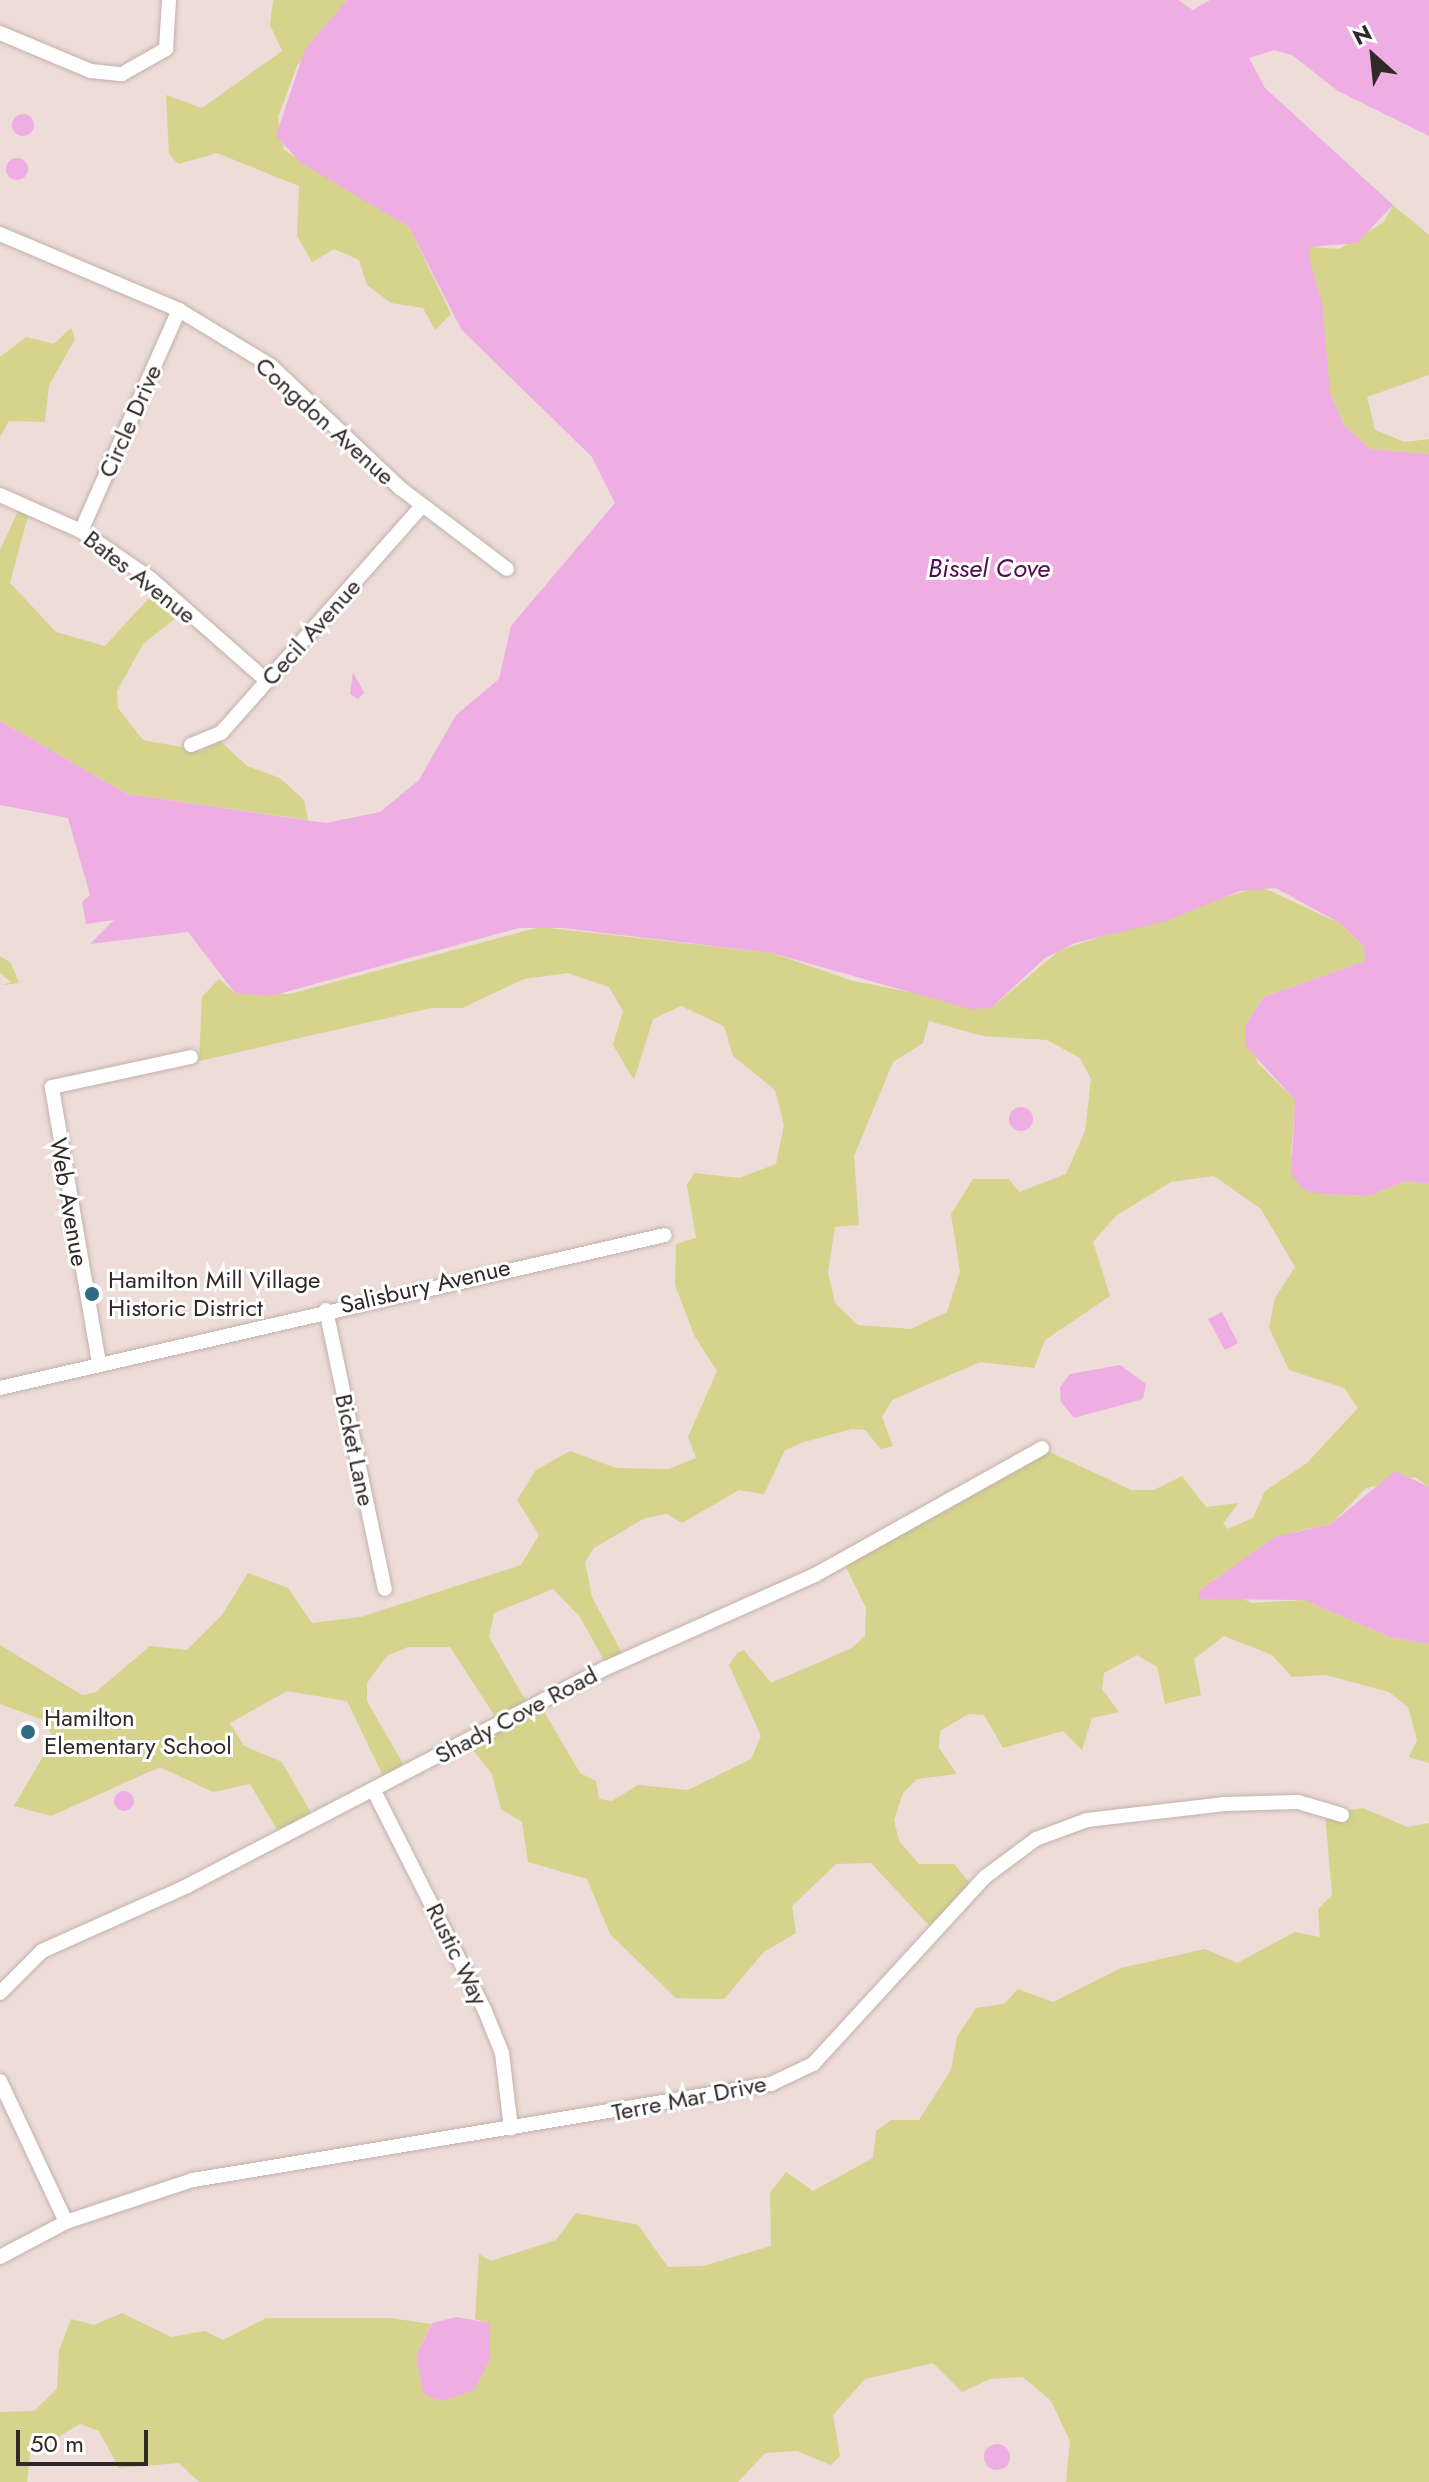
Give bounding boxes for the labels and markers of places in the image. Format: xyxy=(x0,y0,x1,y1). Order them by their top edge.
place label: Hamilton Mill Village Historic District xyxy=(108,1266,320,1322)
marker: Hamilton Mill Village Historic District xyxy=(83,1285,101,1303)
place label: Hamilton Elementary School xyxy=(44,1704,232,1760)
marker: Hamilton Elementary School xyxy=(19,1723,37,1741)

